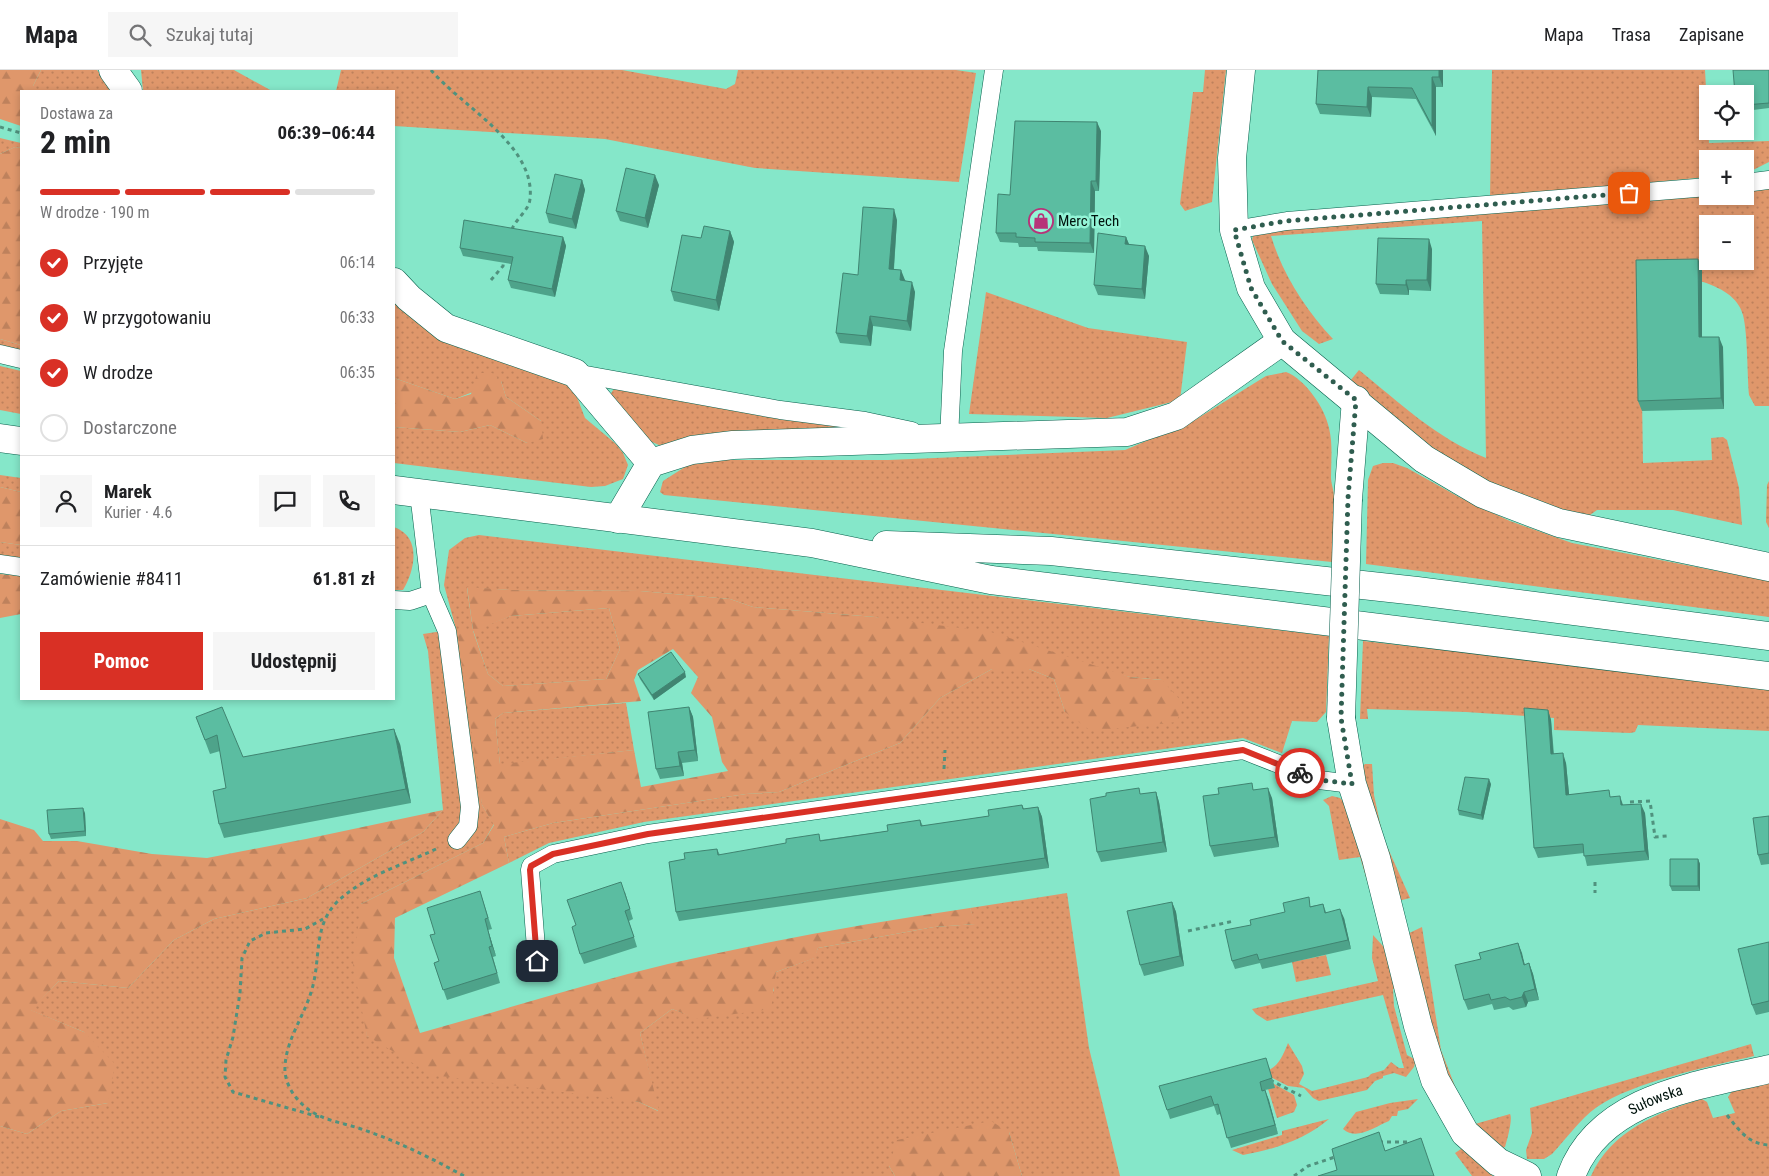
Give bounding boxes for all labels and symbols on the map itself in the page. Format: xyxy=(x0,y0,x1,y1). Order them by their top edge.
pin xyxy=(1608,172,1650,214)
shop icon: Merc Tech xyxy=(1028,208,1054,234)
place label: Merc Tech xyxy=(1058,212,1119,230)
courier xyxy=(1275,748,1325,798)
pin xyxy=(516,940,558,982)
street label: Sułowska xyxy=(1625,1081,1685,1119)

